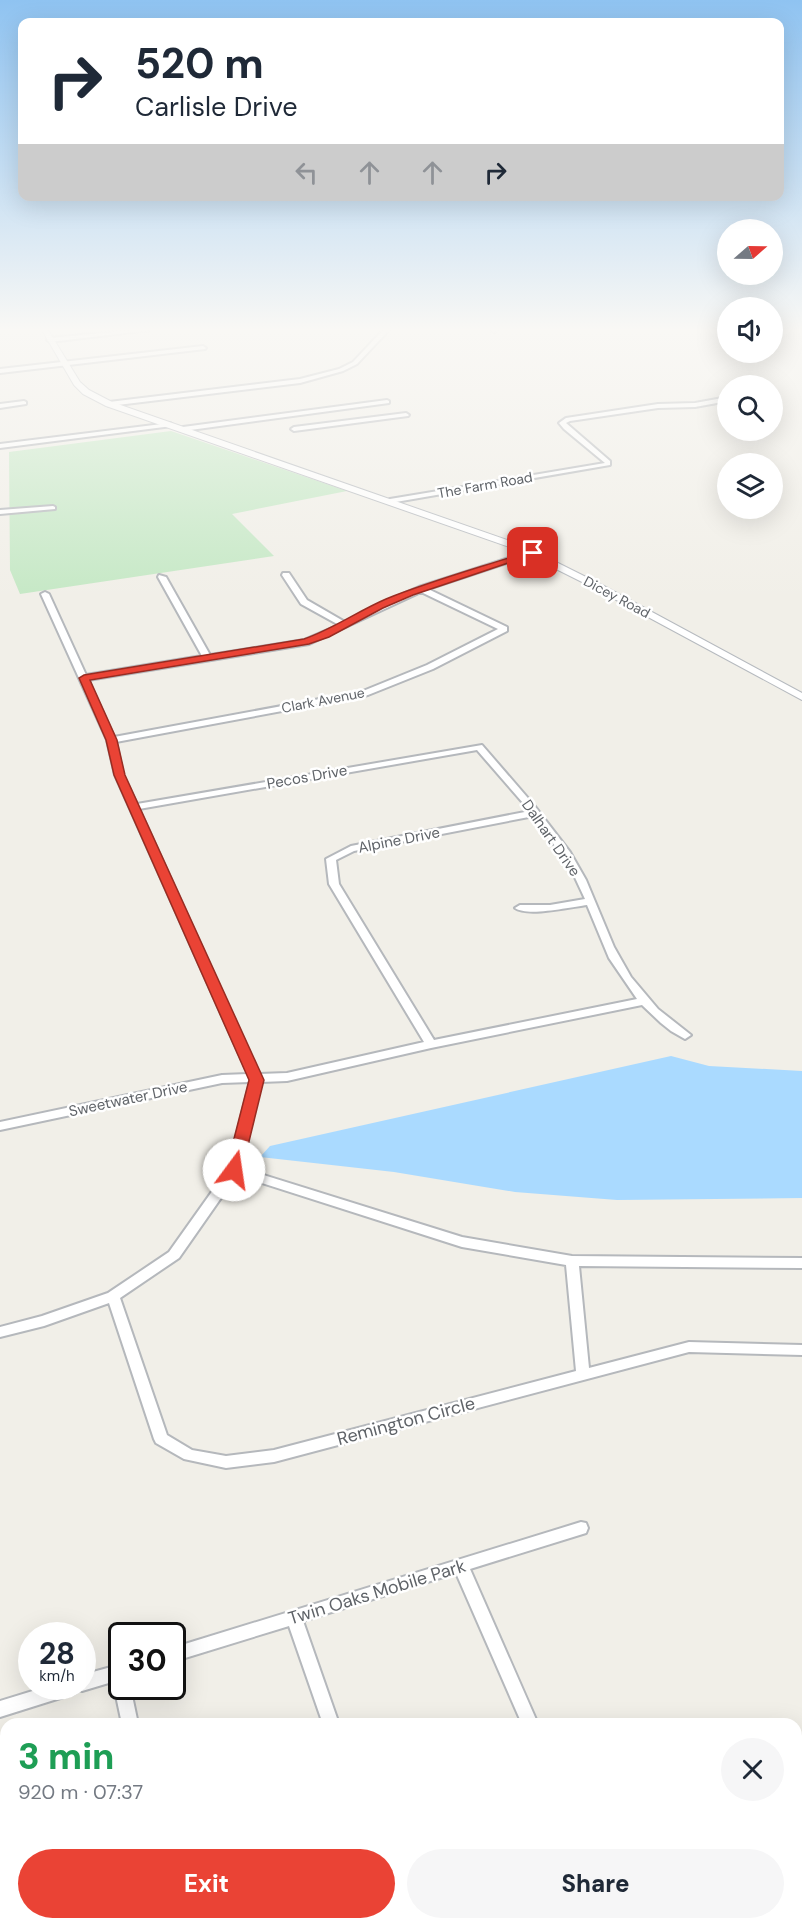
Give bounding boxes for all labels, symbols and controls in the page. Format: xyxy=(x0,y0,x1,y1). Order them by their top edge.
text: 520 m xyxy=(135,36,264,91)
icon: right xyxy=(36,42,114,120)
text: Carlisle Drive xyxy=(135,89,298,124)
icon: left xyxy=(290,156,323,189)
icon: ahead xyxy=(353,156,386,189)
icon: ahead xyxy=(416,156,449,189)
icon: right xyxy=(479,156,512,189)
north arrow xyxy=(717,219,783,285)
map controls xyxy=(717,219,783,519)
button: sound xyxy=(717,297,783,363)
button: search xyxy=(717,375,783,441)
button: layers xyxy=(717,453,783,519)
street label: The Farm Road xyxy=(436,468,534,502)
pin xyxy=(507,527,558,578)
icon: arrive xyxy=(516,536,549,569)
street label: Dicey Road xyxy=(581,572,653,622)
street label: Clark Avenue xyxy=(280,683,366,717)
street label: Pecos Drive xyxy=(265,760,349,794)
street label: Dalhart Drive xyxy=(517,796,585,880)
street label: Alpine Drive xyxy=(356,822,442,858)
street label: Sweetwater Drive xyxy=(67,1077,189,1121)
position arrow xyxy=(202,1138,266,1202)
street label: Remington Circle xyxy=(334,1391,478,1451)
street label: Twin Oaks Mobile Park xyxy=(285,1554,469,1630)
speed limit sign: 30 xyxy=(108,1622,186,1700)
text: 28 xyxy=(39,1634,75,1673)
text: km/h xyxy=(39,1666,75,1686)
text: 3 min xyxy=(18,1733,114,1780)
button: close xyxy=(721,1738,784,1801)
text: 920 m · 07:37 xyxy=(18,1779,143,1805)
button: Exit xyxy=(18,1849,395,1918)
button: Share xyxy=(407,1849,784,1918)

